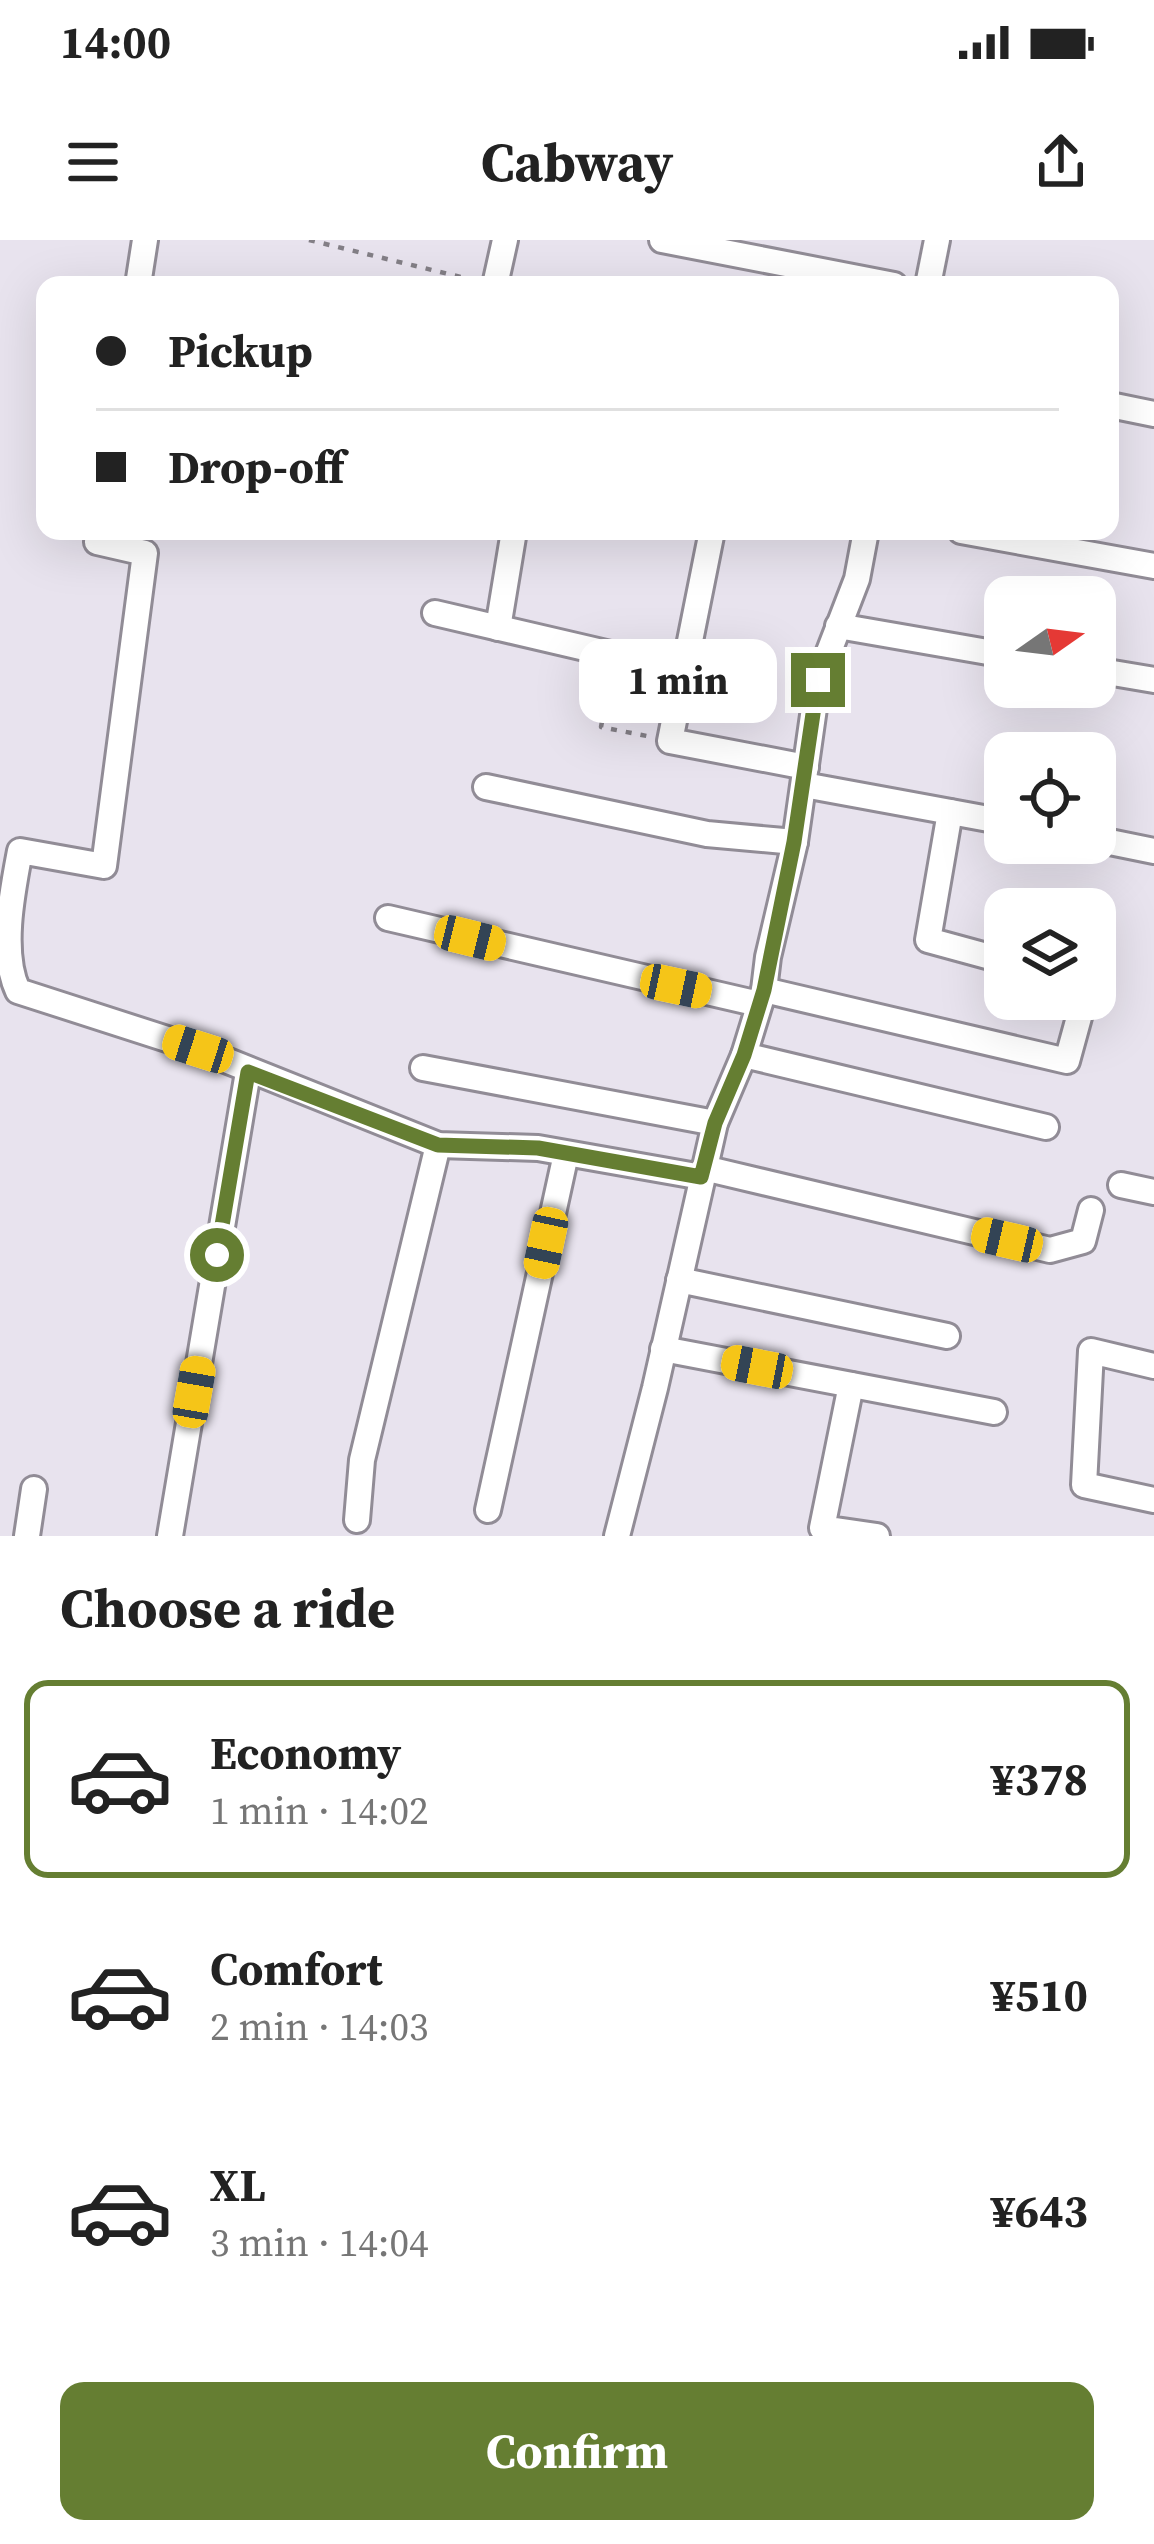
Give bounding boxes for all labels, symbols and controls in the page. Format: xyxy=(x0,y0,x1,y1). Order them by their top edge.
text: 14:00 xyxy=(60,11,171,73)
text: Cabway xyxy=(481,125,673,199)
icon: menu xyxy=(60,129,126,195)
icon: share xyxy=(1028,129,1094,195)
text: Pickup xyxy=(168,320,313,382)
text: Drop-off xyxy=(168,436,344,498)
north arrow xyxy=(984,576,1116,708)
map controls xyxy=(984,576,1116,1020)
callout: 1 min xyxy=(578,638,776,722)
route end xyxy=(791,653,845,707)
text: 1 min xyxy=(627,654,729,707)
button: locate xyxy=(984,732,1116,864)
button: layers xyxy=(984,888,1116,1020)
car xyxy=(431,912,509,964)
car xyxy=(637,961,715,1011)
car xyxy=(158,1021,238,1077)
car xyxy=(521,1204,571,1282)
car xyxy=(968,1214,1046,1266)
route start xyxy=(190,1228,244,1282)
car xyxy=(718,1342,796,1392)
car xyxy=(170,1353,218,1431)
text: Choose a ride xyxy=(60,1571,395,1645)
text: Economy xyxy=(210,1722,401,1784)
icon: car xyxy=(66,1725,174,1833)
text: ¥378 xyxy=(990,1748,1088,1810)
text: 1 min · 14:02 xyxy=(210,1784,429,1837)
text: Comfort xyxy=(210,1938,383,2000)
icon: car xyxy=(66,1941,174,2049)
text: ¥510 xyxy=(990,1964,1088,2026)
text: 2 min · 14:03 xyxy=(210,2000,429,2053)
text: XL xyxy=(210,2154,266,2216)
icon: car xyxy=(66,2157,174,2265)
text: ¥643 xyxy=(990,2180,1088,2242)
text: 3 min · 14:04 xyxy=(210,2216,429,2269)
button: Confirm xyxy=(60,2382,1094,2520)

